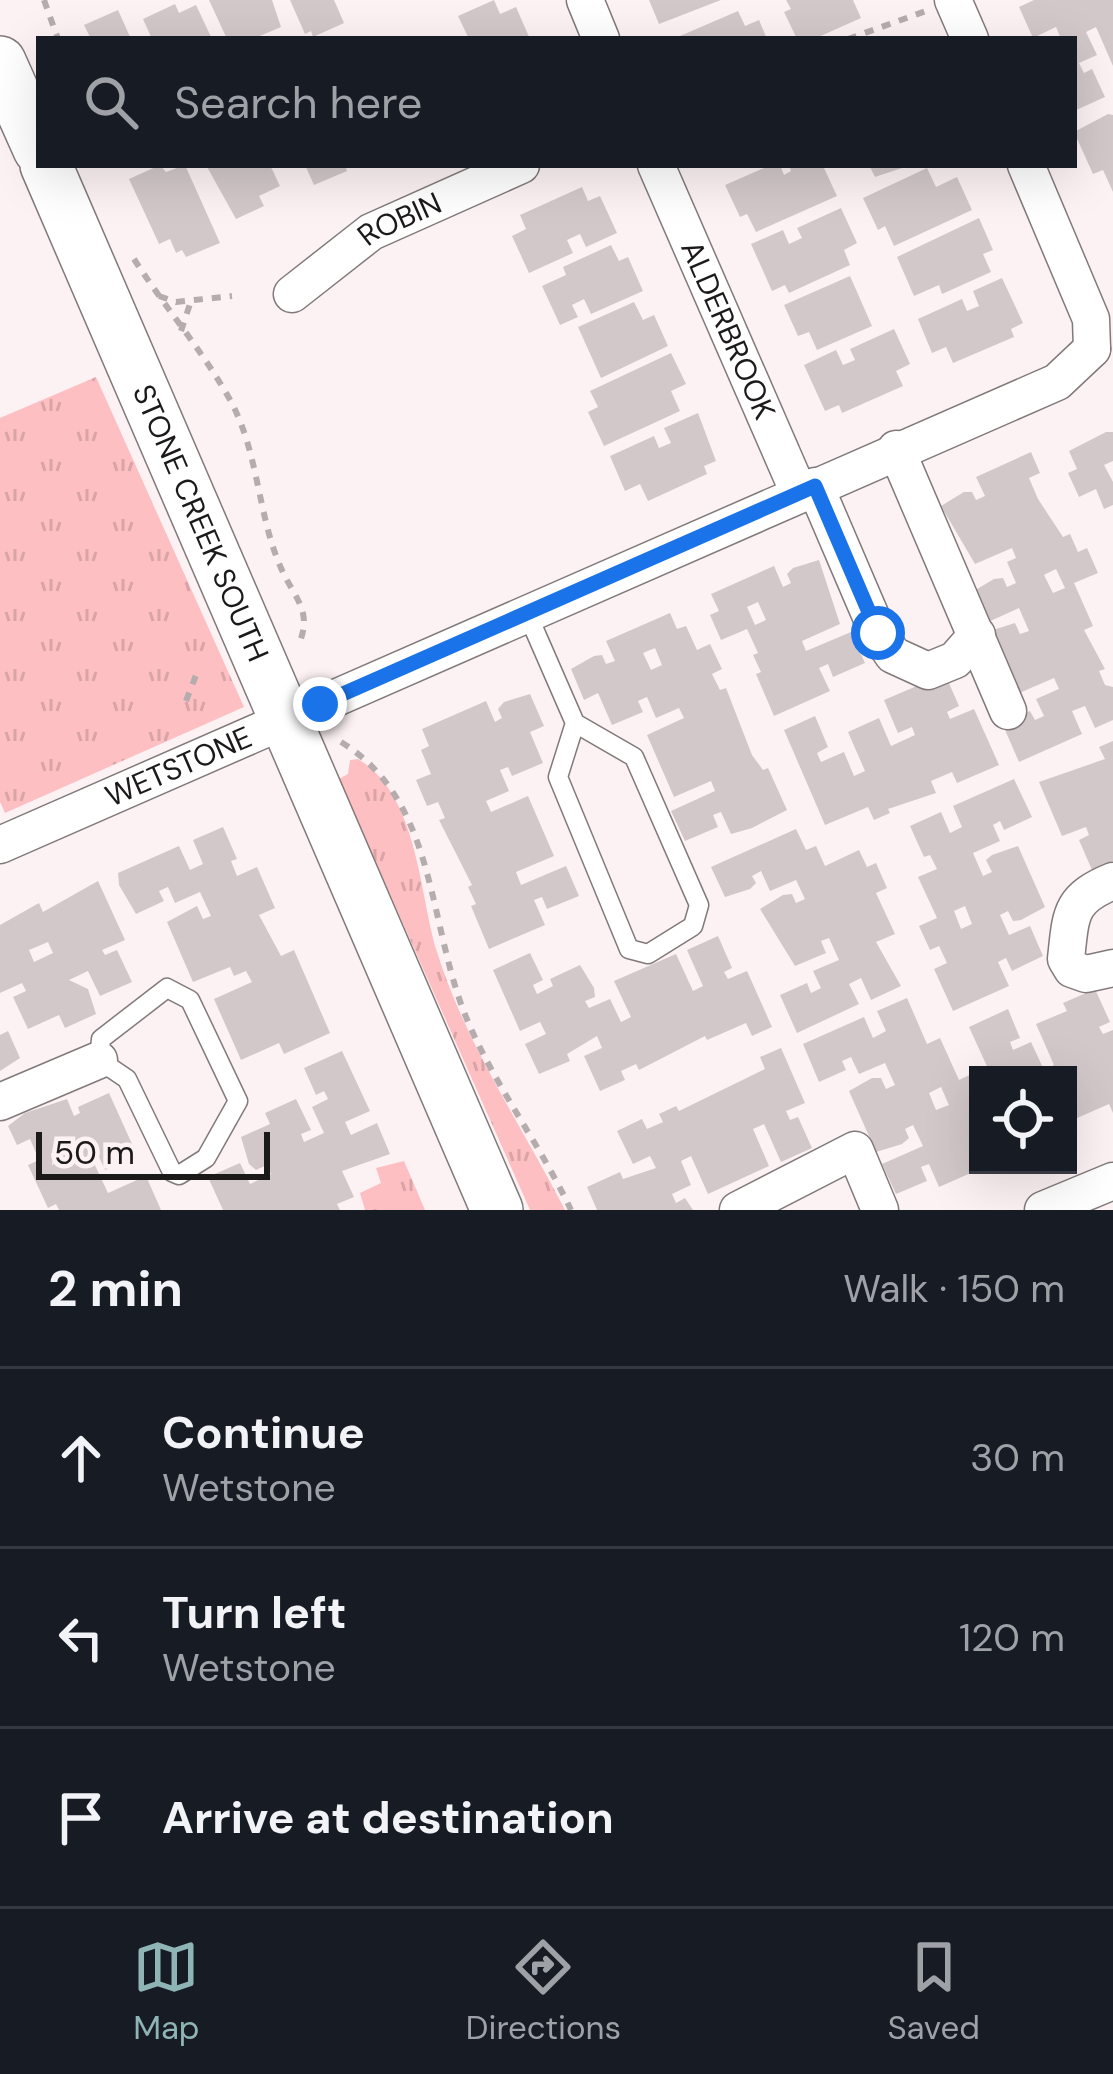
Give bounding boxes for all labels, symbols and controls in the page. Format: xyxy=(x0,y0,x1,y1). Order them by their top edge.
search box xyxy=(36,36,1077,168)
icon: search xyxy=(78,69,144,135)
text: Search here xyxy=(174,73,422,132)
street label: ROBIN xyxy=(349,183,447,254)
street label: ALDERBROOK xyxy=(672,234,784,425)
street label: STONE CREEK SOUTH xyxy=(124,378,278,667)
route start xyxy=(851,606,905,660)
route end xyxy=(293,677,347,731)
street label: WETSTONE xyxy=(99,717,258,815)
map controls xyxy=(969,1066,1077,1174)
button: locate xyxy=(969,1066,1077,1174)
scale bar xyxy=(36,1126,270,1179)
text: 50 m xyxy=(54,1131,135,1174)
text: 2 min xyxy=(48,1255,183,1322)
text: Walk · 150 m xyxy=(843,1263,1065,1314)
text: Continue xyxy=(162,1403,365,1462)
icon: ahead xyxy=(48,1425,114,1491)
text: 30 m xyxy=(970,1432,1065,1483)
text: Wetstone xyxy=(162,1462,336,1513)
text: Turn left xyxy=(162,1583,346,1642)
icon: left xyxy=(48,1605,114,1671)
text: 120 m xyxy=(959,1612,1065,1663)
text: Wetstone xyxy=(162,1642,336,1693)
icon: arrive xyxy=(48,1785,114,1851)
text: Arrive at destination xyxy=(162,1788,614,1847)
tab: Map xyxy=(133,1934,200,2049)
tab: Directions xyxy=(466,1934,621,2049)
tab: Saved xyxy=(887,1934,980,2049)

